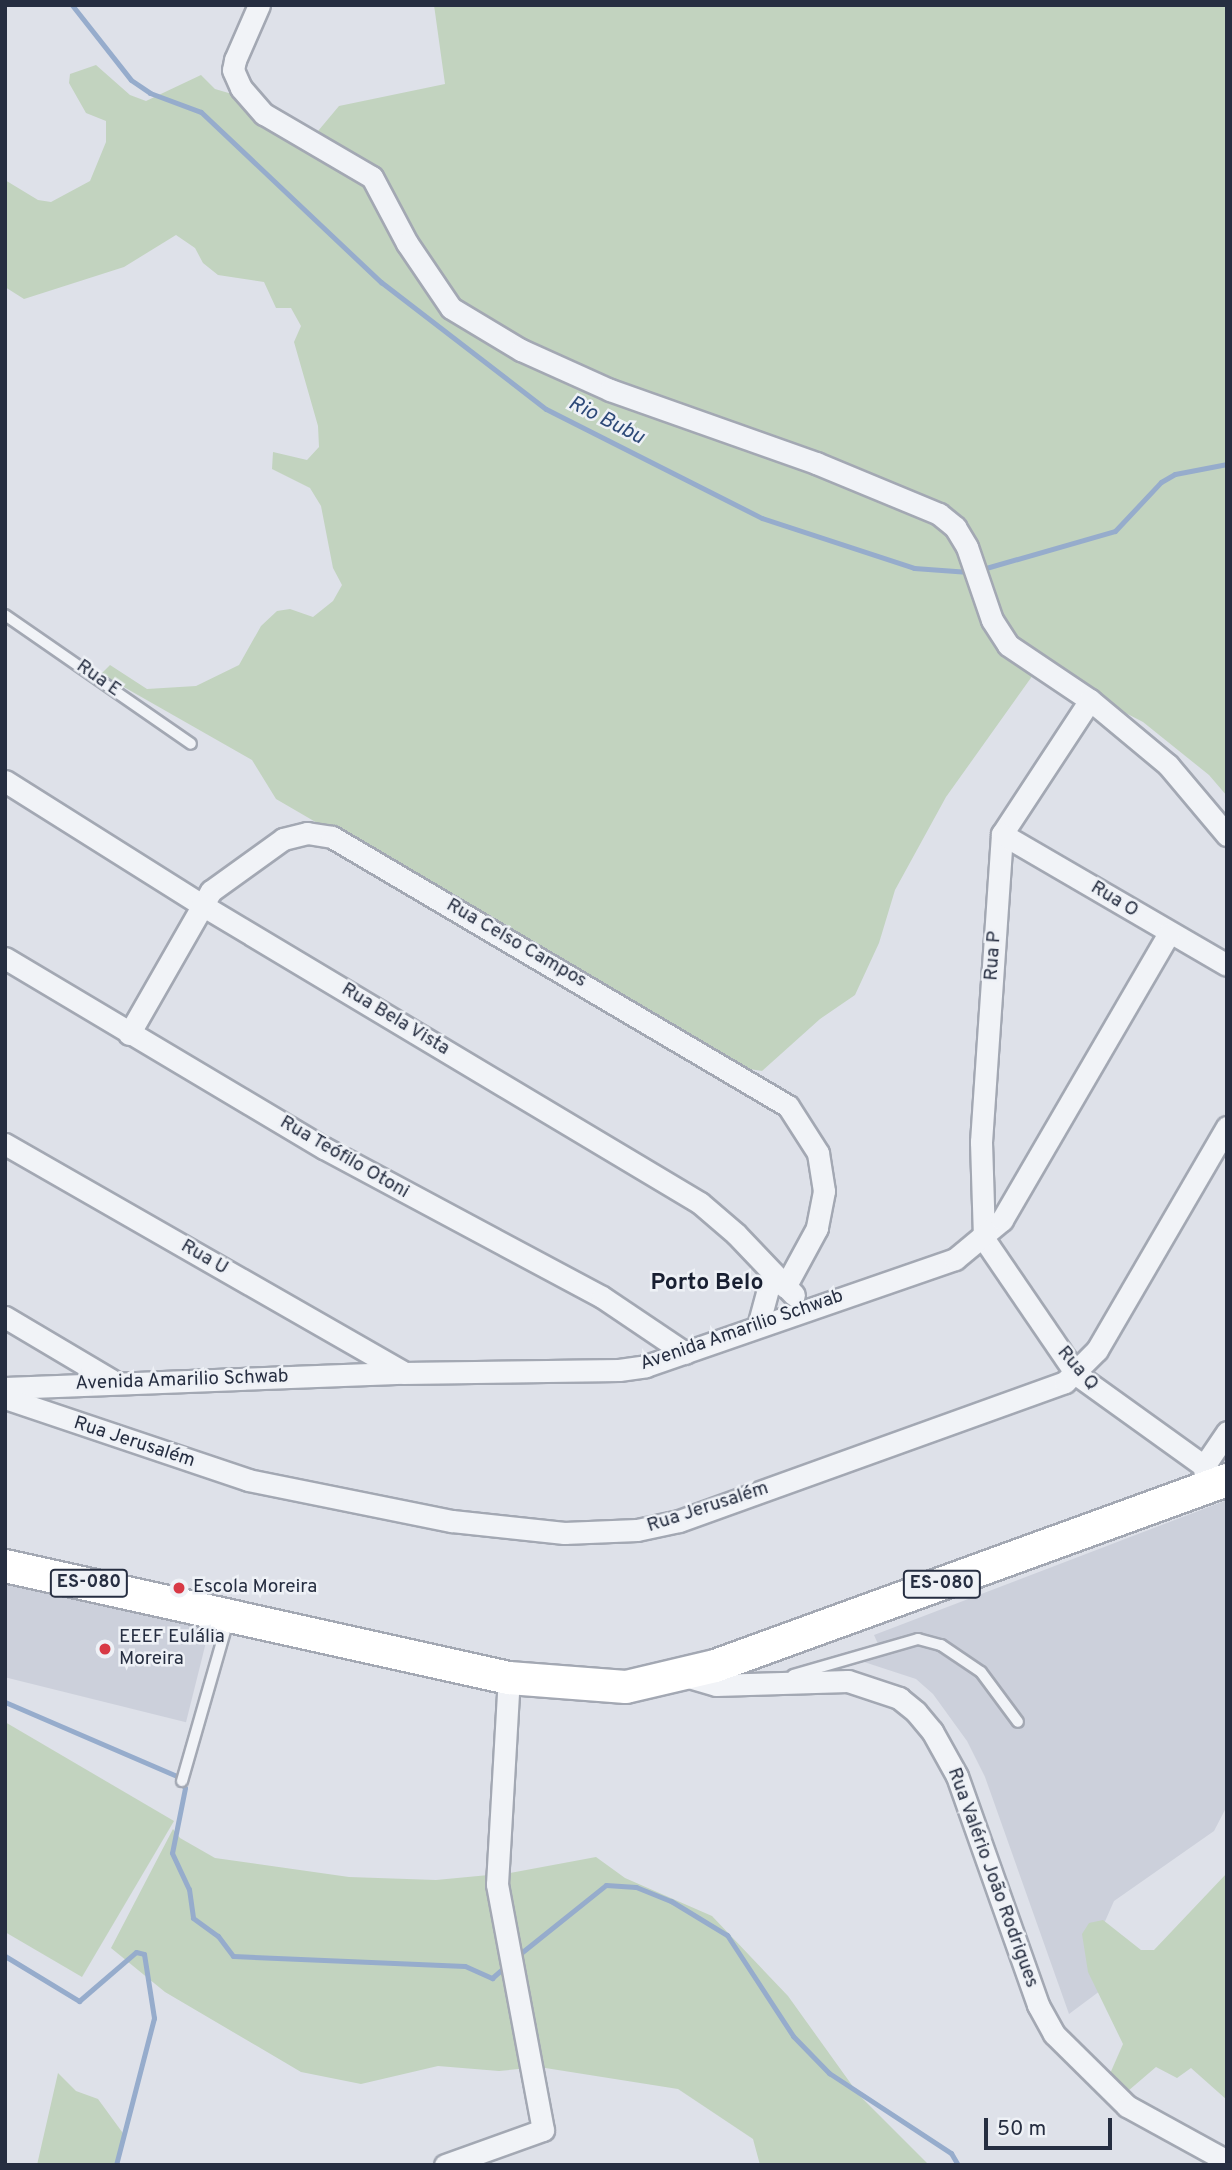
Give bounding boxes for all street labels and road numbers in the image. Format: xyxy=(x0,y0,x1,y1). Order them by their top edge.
street label: Rua E xyxy=(71,656,125,702)
street label: Rua O xyxy=(1086,877,1142,923)
street label: Rua Celso Campos xyxy=(442,895,590,993)
street label: Rua P xyxy=(981,930,1007,982)
street label: Rua Bela Vista xyxy=(336,979,454,1061)
street label: Rua Teófilo Otoni xyxy=(275,1112,413,1204)
street label: Rua U xyxy=(176,1235,232,1281)
street label: Avenida Amarilio Schwab xyxy=(637,1285,847,1377)
street label: Rua Q xyxy=(1051,1342,1103,1396)
street label: Avenida Amarilio Schwab xyxy=(75,1366,289,1396)
street label: Rua Jerusalém xyxy=(70,1413,198,1473)
street label: Rua Jerusalém xyxy=(644,1478,772,1538)
road number: ES-080 xyxy=(49,1568,129,1598)
road number: ES-080 xyxy=(902,1569,982,1598)
street label: Rua Valério João Rodrigues xyxy=(941,1765,1043,1991)

